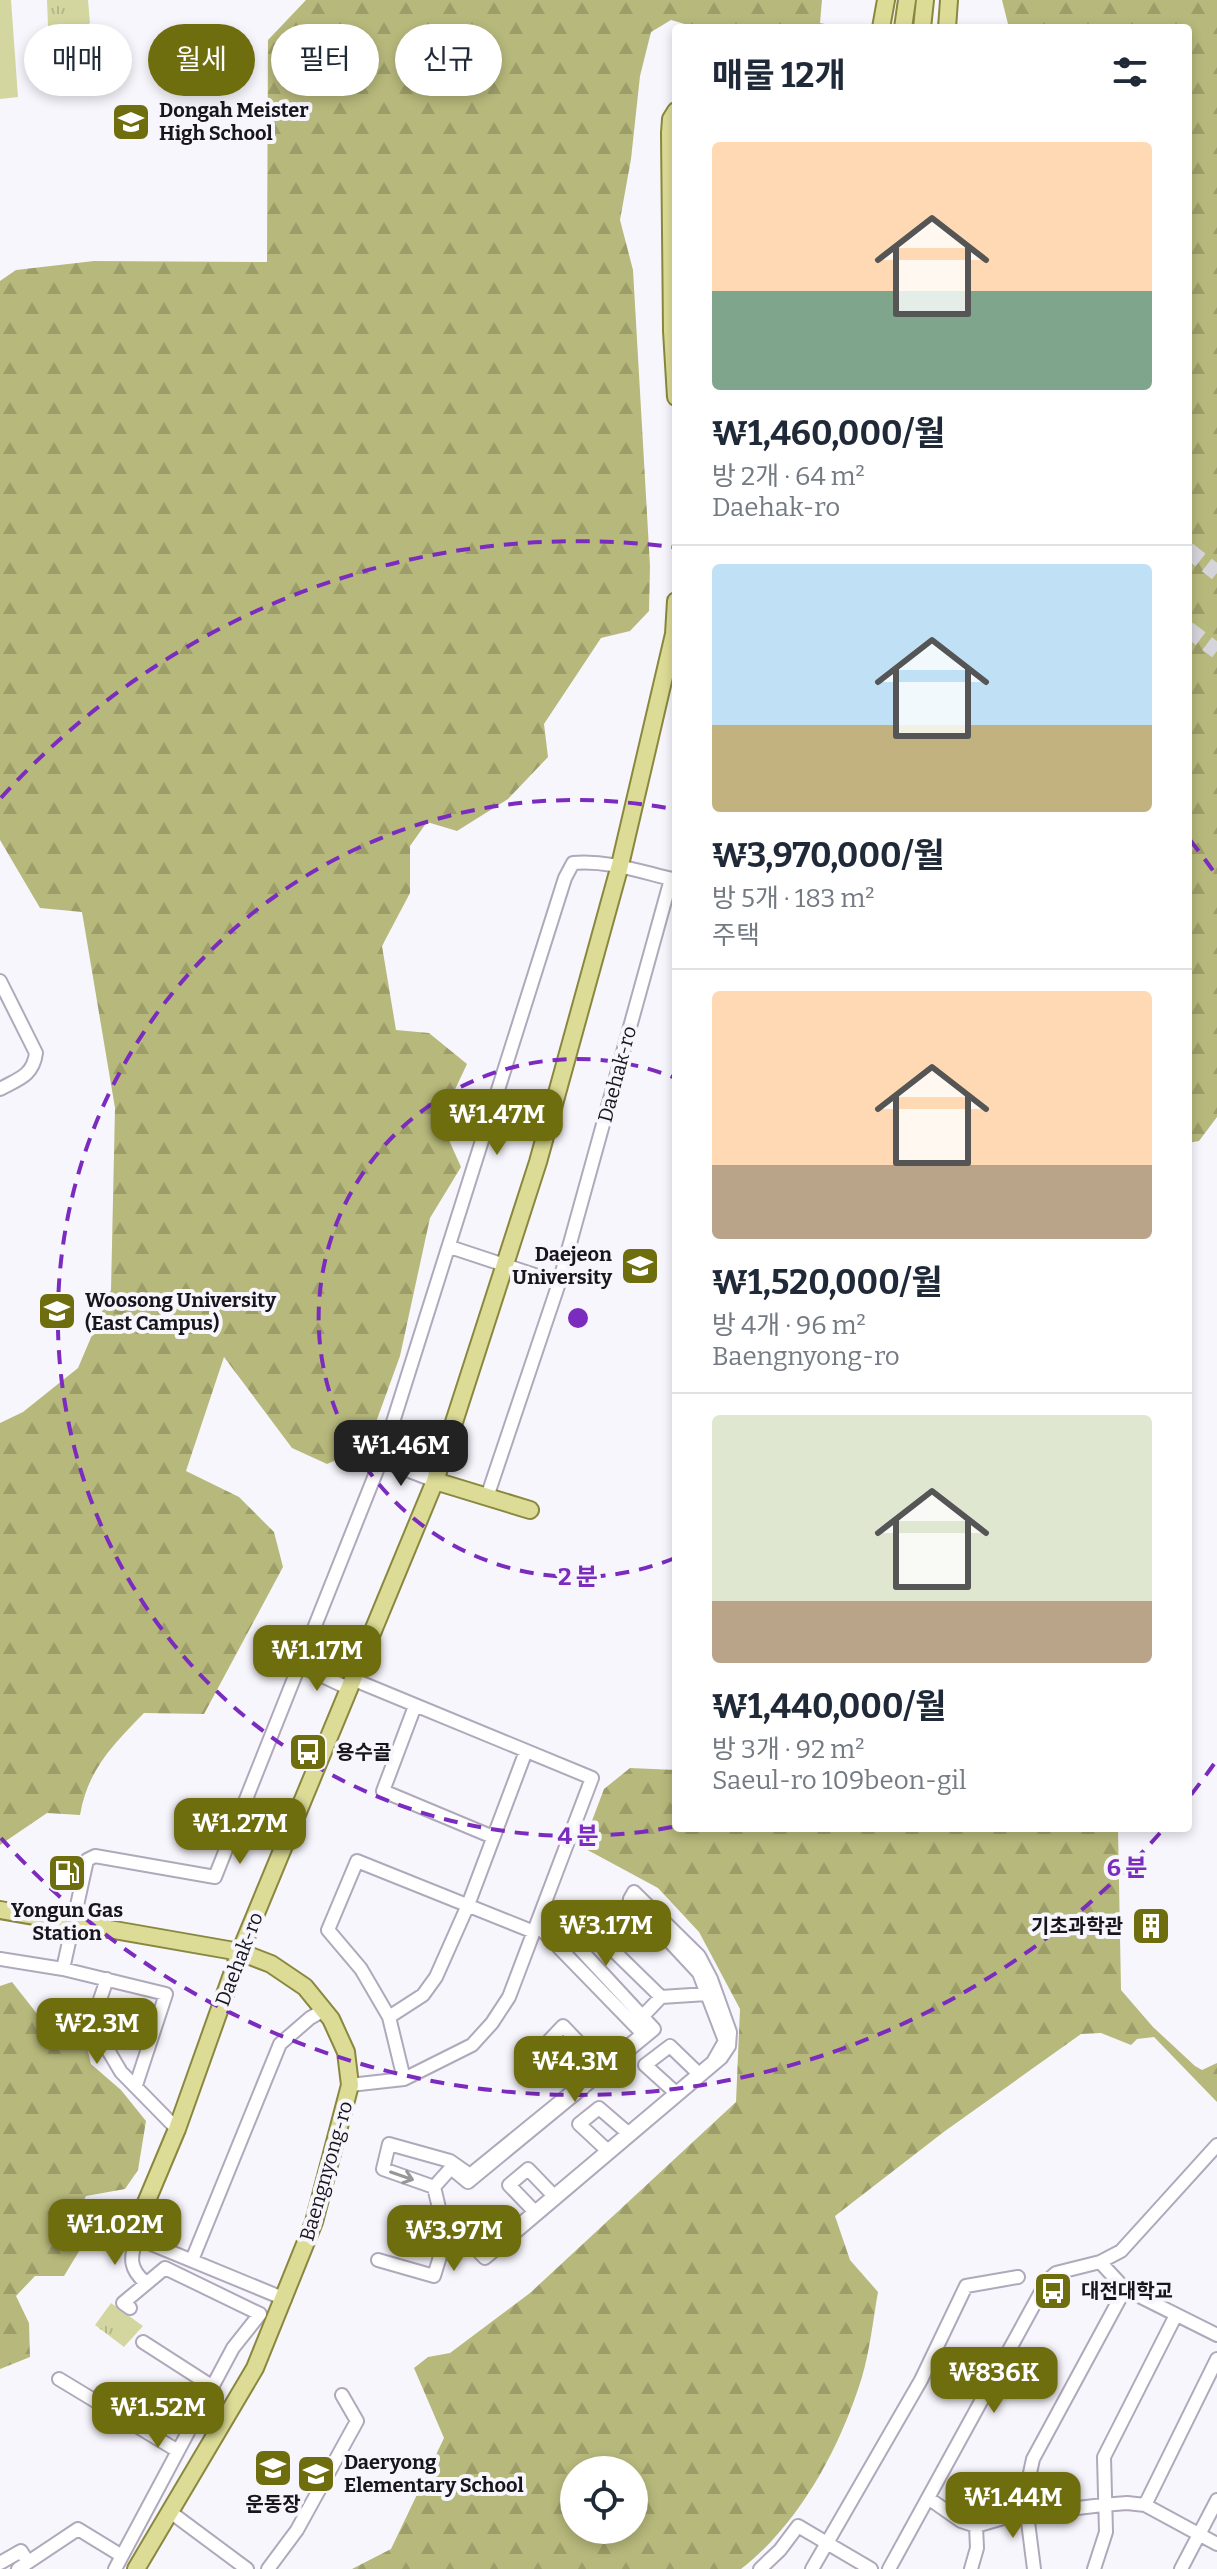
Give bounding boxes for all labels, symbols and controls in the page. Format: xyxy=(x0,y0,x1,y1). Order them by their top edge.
chip: 매매 xyxy=(24,24,132,96)
chip: 월세 xyxy=(148,24,255,96)
chip: 필터 xyxy=(271,24,379,96)
chip: 신규 xyxy=(395,24,502,96)
icon: filters xyxy=(1108,50,1152,94)
text: 매물 12개 xyxy=(712,55,846,96)
place label: Dongah Meister High School xyxy=(159,98,309,145)
school or university icon: Dongah Meister High School xyxy=(110,101,152,143)
icon: home xyxy=(860,194,1004,338)
text: ₩1,460,000/월 xyxy=(712,413,945,454)
text: 방 2개 · 64 m² xyxy=(712,461,865,492)
text: Daehak-ro xyxy=(712,492,840,523)
icon: home xyxy=(860,616,1004,760)
text: ₩3,970,000/월 xyxy=(712,835,944,876)
text: 방 5개 · 183 m² xyxy=(712,883,875,914)
text: 주택 xyxy=(712,920,760,951)
street label: Daehak-ro xyxy=(593,1023,641,1125)
icon: home xyxy=(860,1043,1004,1187)
pin: ₩1.47M xyxy=(432,1089,562,1157)
text: ₩1.47M xyxy=(449,1099,545,1130)
place label: Daejeon University xyxy=(512,1242,613,1289)
school or university icon: Daejeon University xyxy=(619,1245,661,1287)
text: ₩1,520,000/월 xyxy=(712,1262,943,1303)
place label: Woosong University (East Campus) xyxy=(85,1288,277,1335)
school or university icon: Woosong University (East Campus) xyxy=(36,1290,78,1332)
centre of rings xyxy=(564,1304,592,1332)
text: 방 4개 · 96 m² xyxy=(712,1310,866,1341)
text: Baengnyong-ro xyxy=(712,1341,900,1372)
pin: ₩1.46M xyxy=(336,1420,466,1488)
text: ₩1.46M xyxy=(352,1430,450,1461)
icon: home xyxy=(860,1467,1004,1611)
text: 2 분 xyxy=(558,1563,598,1591)
pin: ₩1.17M xyxy=(252,1625,382,1693)
text: ₩1.17M xyxy=(271,1635,363,1666)
text: ₩1,440,000/월 xyxy=(712,1686,946,1727)
bus stop icon: 용수골 xyxy=(287,1731,329,1773)
text: 방 3개 · 92 m² xyxy=(712,1734,864,1765)
place label: 용수골 xyxy=(336,1740,391,1764)
text: Saeul-ro 109beon-gil xyxy=(712,1765,966,1796)
pin: ₩1.27M xyxy=(175,1798,305,1866)
text: ₩1.27M xyxy=(192,1808,288,1839)
text: 4 분 xyxy=(557,1822,599,1850)
fuel station icon: Yongun Gas Station xyxy=(46,1852,88,1894)
text: 6 분 xyxy=(1107,1854,1147,1882)
place label: Yongun Gas Station xyxy=(11,1898,123,1945)
pin: ₩3.17M xyxy=(541,1900,671,1968)
building icon: 기초과학관 xyxy=(1130,1905,1172,1947)
street label: Daehak-ro xyxy=(210,1909,268,2009)
text: ₩3.17M xyxy=(559,1910,653,1941)
place label: 기초과학관 xyxy=(1031,1914,1124,1938)
pin: ₩2.3M xyxy=(41,1998,153,2066)
text: ₩2.3M xyxy=(54,2008,140,2039)
pin: ₩4.3M xyxy=(519,2036,631,2104)
text: ₩4.3M xyxy=(532,2046,618,2077)
street label: Baengnyong-ro xyxy=(295,2098,357,2244)
one-way arrow xyxy=(389,2170,414,2184)
pin: ₩1.02M xyxy=(50,2199,180,2267)
pin: ₩3.97M xyxy=(389,2205,519,2273)
text: ₩1.02M xyxy=(66,2209,164,2240)
text: ₩3.97M xyxy=(405,2215,503,2246)
bus stop icon: 대전대학교 xyxy=(1032,2270,1074,2312)
place label: 대전대학교 xyxy=(1081,2279,1173,2303)
pin: ₩836K xyxy=(938,2347,1050,2415)
text: ₩836K xyxy=(949,2357,1039,2388)
pin: ₩1.52M xyxy=(93,2382,223,2450)
text: ₩1.52M xyxy=(110,2392,206,2423)
school or university icon: 운동장 xyxy=(252,2447,294,2489)
place label: Daeryong Elementary School xyxy=(344,2450,524,2497)
school or university icon: Daeryong Elementary School xyxy=(295,2453,337,2495)
map controls xyxy=(560,2456,648,2544)
button: locate xyxy=(560,2456,648,2544)
pin: ₩1.44M xyxy=(948,2472,1078,2540)
text: ₩1.44M xyxy=(964,2482,1062,2513)
place label: 운동장 xyxy=(245,2492,301,2516)

